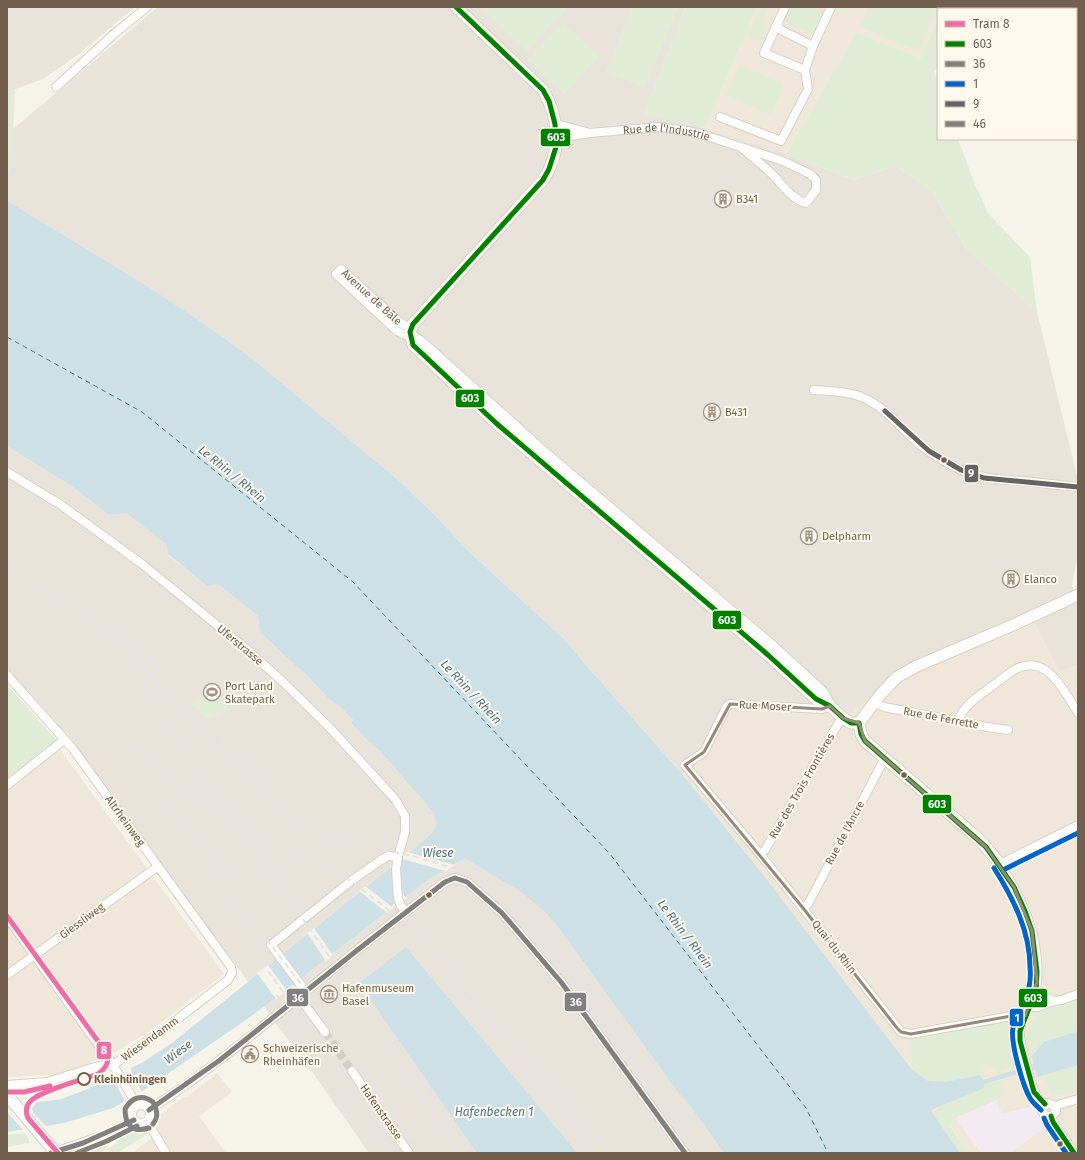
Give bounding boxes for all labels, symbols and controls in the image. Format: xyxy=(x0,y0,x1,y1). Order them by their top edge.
legend xyxy=(937,8,1077,140)
text: Tram 8 xyxy=(973,17,1010,31)
text: 603 xyxy=(973,37,992,51)
text: 36 xyxy=(973,57,985,71)
text: 1 xyxy=(973,77,978,91)
text: 9 xyxy=(973,97,979,111)
text: 46 xyxy=(973,117,986,131)
street label: Rue de l'Industrie xyxy=(622,120,712,143)
line badge: 603 xyxy=(540,128,571,147)
text: 603 xyxy=(547,131,565,144)
building icon: B341 xyxy=(713,189,733,209)
place label: B341 xyxy=(736,193,758,206)
street label: Avenue de Bâle xyxy=(339,266,404,328)
line badge: 603 xyxy=(455,389,485,408)
text: 603 xyxy=(461,392,479,405)
building icon: B431 xyxy=(702,402,722,422)
place label: B431 xyxy=(725,406,747,419)
water label: Le Rhin / Rhein xyxy=(196,443,268,505)
unlabelled marker xyxy=(939,455,949,465)
line badge: 9 xyxy=(964,464,979,483)
text: 9 xyxy=(968,467,974,480)
building icon: Delpharm xyxy=(799,526,819,546)
place label: Delpharm xyxy=(822,530,871,543)
building icon: Elanco xyxy=(1001,569,1021,589)
place label: Elanco xyxy=(1024,573,1057,586)
line badge: 603 xyxy=(712,610,742,630)
text: 603 xyxy=(718,614,736,627)
street label: Uferstrasse xyxy=(214,622,266,668)
water label: Le Rhin / Rhein xyxy=(438,657,504,727)
place label: Port Land Skatepark xyxy=(225,680,275,706)
sports icon: Port Land Skatepark xyxy=(202,682,222,702)
street label: Rue Moser xyxy=(739,698,792,714)
street label: Rue de Ferrette xyxy=(902,704,980,732)
street label: Rue des Trois Frontières xyxy=(767,731,837,841)
unlabelled marker xyxy=(899,770,909,780)
street label: Altrheinweg xyxy=(102,793,148,849)
line badge: 603 xyxy=(922,794,952,814)
text: 603 xyxy=(928,798,946,811)
street label: Rue de l'Ancre xyxy=(823,799,867,867)
water label: Wiese xyxy=(422,846,454,860)
unlabelled marker xyxy=(424,890,434,900)
water label: Le Rhin / Rhein xyxy=(655,897,715,971)
street label: Giessliweg xyxy=(57,900,107,942)
street label: Quai du Rhin xyxy=(809,918,859,976)
place label: Hafenmuseum Basel xyxy=(342,982,414,1008)
museum icon: Hafenmuseum Basel xyxy=(319,984,339,1004)
line badge: 36 xyxy=(286,988,309,1007)
line badge: 603 xyxy=(1018,988,1048,1008)
text: 36 xyxy=(291,992,304,1005)
line badge: 36 xyxy=(564,992,587,1012)
text: 603 xyxy=(1024,992,1042,1005)
text: 36 xyxy=(569,996,582,1009)
line badge: 1 xyxy=(1009,1008,1024,1027)
text: 1 xyxy=(1014,1012,1020,1025)
street label: Wiesendamm xyxy=(119,1014,181,1064)
water label: Wiese xyxy=(161,1037,195,1067)
line badge: 8 xyxy=(96,1041,112,1060)
place label: Schweizerische Rheinhäfen xyxy=(263,1042,339,1068)
text: 8 xyxy=(101,1044,108,1057)
public building icon: Schweizerische Rheinhäfen xyxy=(240,1044,260,1064)
marker: Kleinhüningen xyxy=(77,1072,91,1086)
place label: Kleinhüningen xyxy=(94,1073,166,1086)
street label: Hafenstrasse xyxy=(357,1082,405,1142)
water label: Hafenbecken 1 xyxy=(455,1105,533,1119)
unlabelled marker xyxy=(1055,1139,1065,1149)

